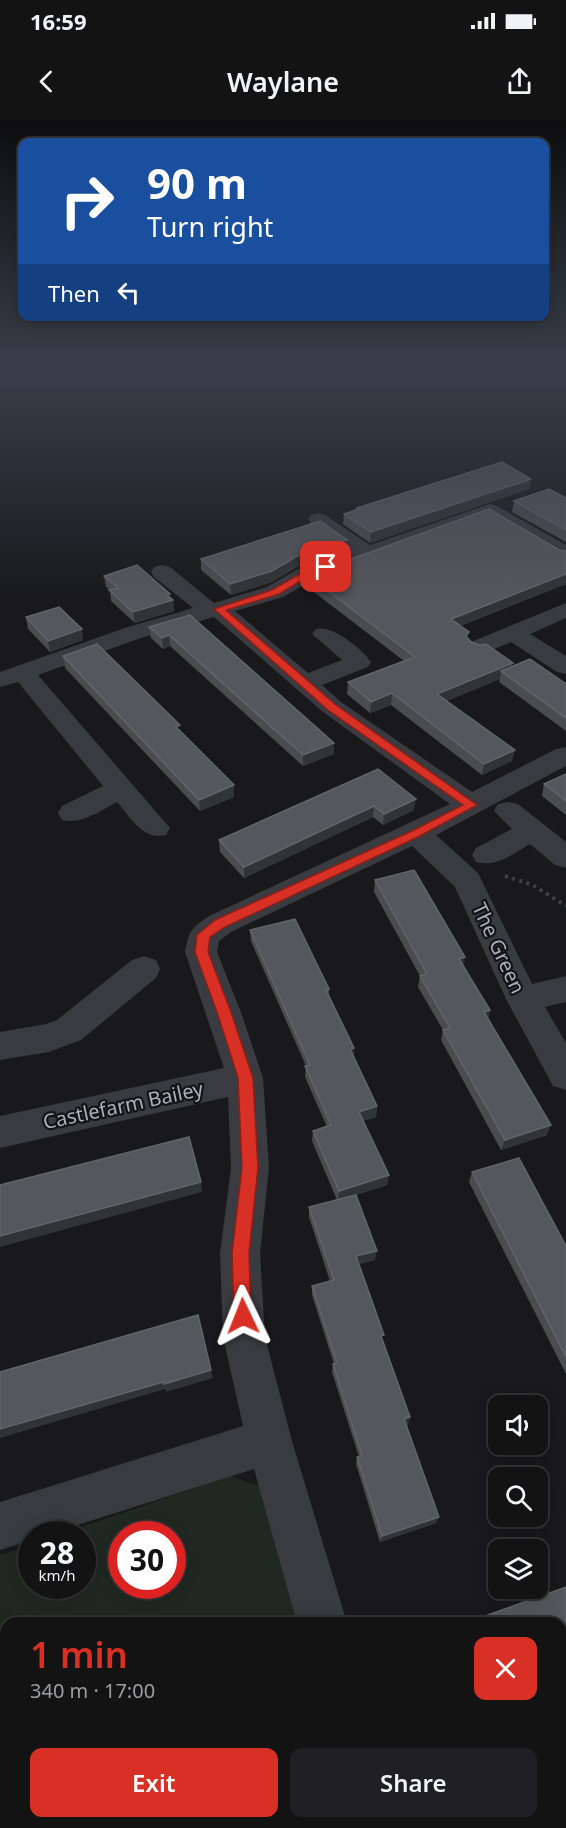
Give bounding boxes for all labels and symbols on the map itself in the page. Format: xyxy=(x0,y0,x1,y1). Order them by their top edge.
pin xyxy=(300,541,351,592)
street label: The Green xyxy=(466,898,532,998)
street label: Castlefarm Bailey xyxy=(40,1075,206,1135)
position arrow xyxy=(211,1284,275,1348)
speed limit sign: 30 xyxy=(108,1521,186,1599)

